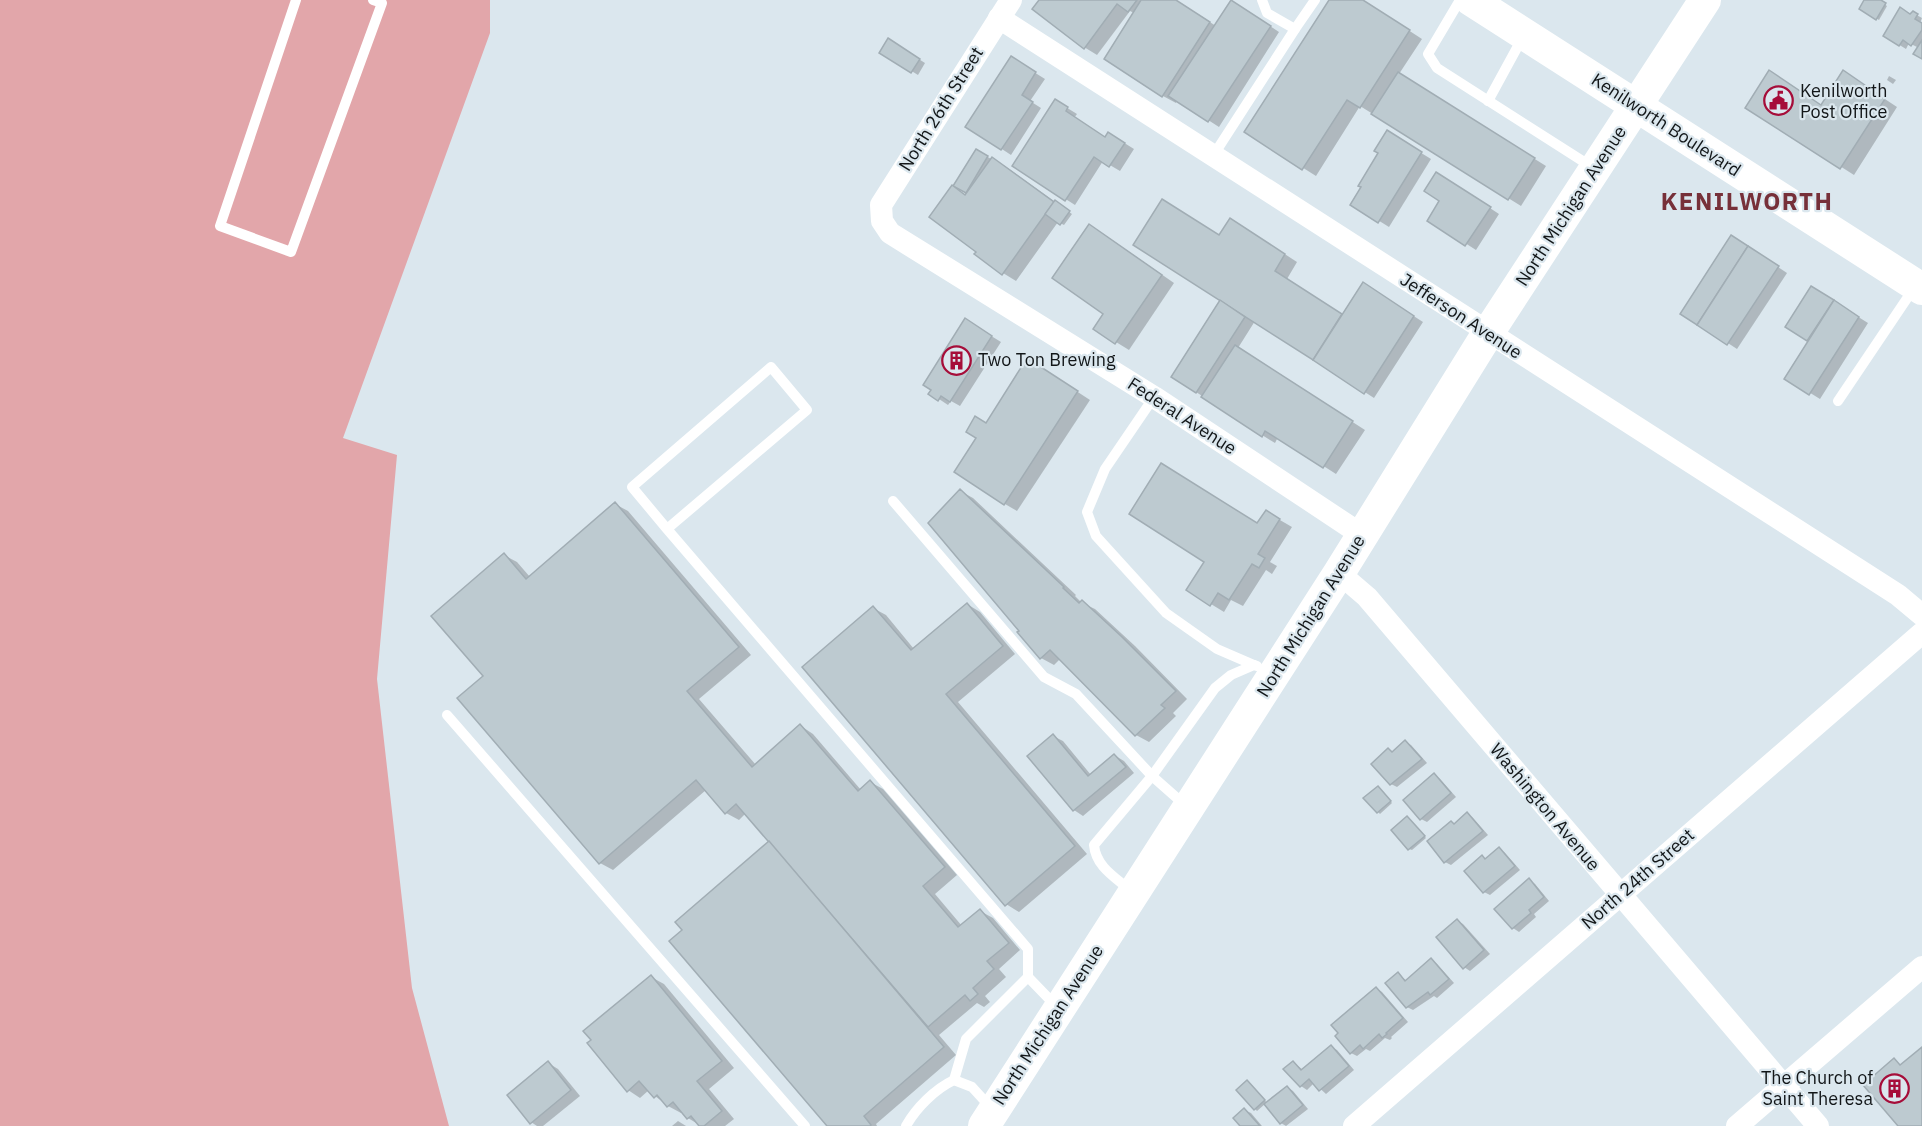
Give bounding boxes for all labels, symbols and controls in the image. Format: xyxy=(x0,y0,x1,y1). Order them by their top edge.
street label: North 26th Street xyxy=(893,42,988,175)
street label: Kenilworth Boulevard xyxy=(1587,68,1745,181)
place label: Kenilworth Post Office xyxy=(1800,79,1888,123)
public building icon: Kenilworth Post Office xyxy=(1763,85,1795,117)
street label: North Michigan Avenue xyxy=(1510,121,1631,290)
district label: KENILWORTH xyxy=(1661,185,1833,217)
street label: Jefferson Avenue xyxy=(1396,268,1527,364)
building icon: Two Ton Brewing xyxy=(941,344,973,376)
place label: Two Ton Brewing xyxy=(978,348,1116,371)
street label: Federal Avenue xyxy=(1124,372,1241,459)
street label: North Michigan Avenue xyxy=(1251,530,1370,701)
street label: Washington Avenue xyxy=(1485,738,1606,875)
street label: North 24th Street xyxy=(1577,823,1699,934)
street label: North Michigan Avenue xyxy=(987,940,1108,1109)
place label: The Church of Saint Theresa xyxy=(1761,1066,1873,1110)
building icon: The Church of Saint Theresa xyxy=(1878,1072,1910,1104)

